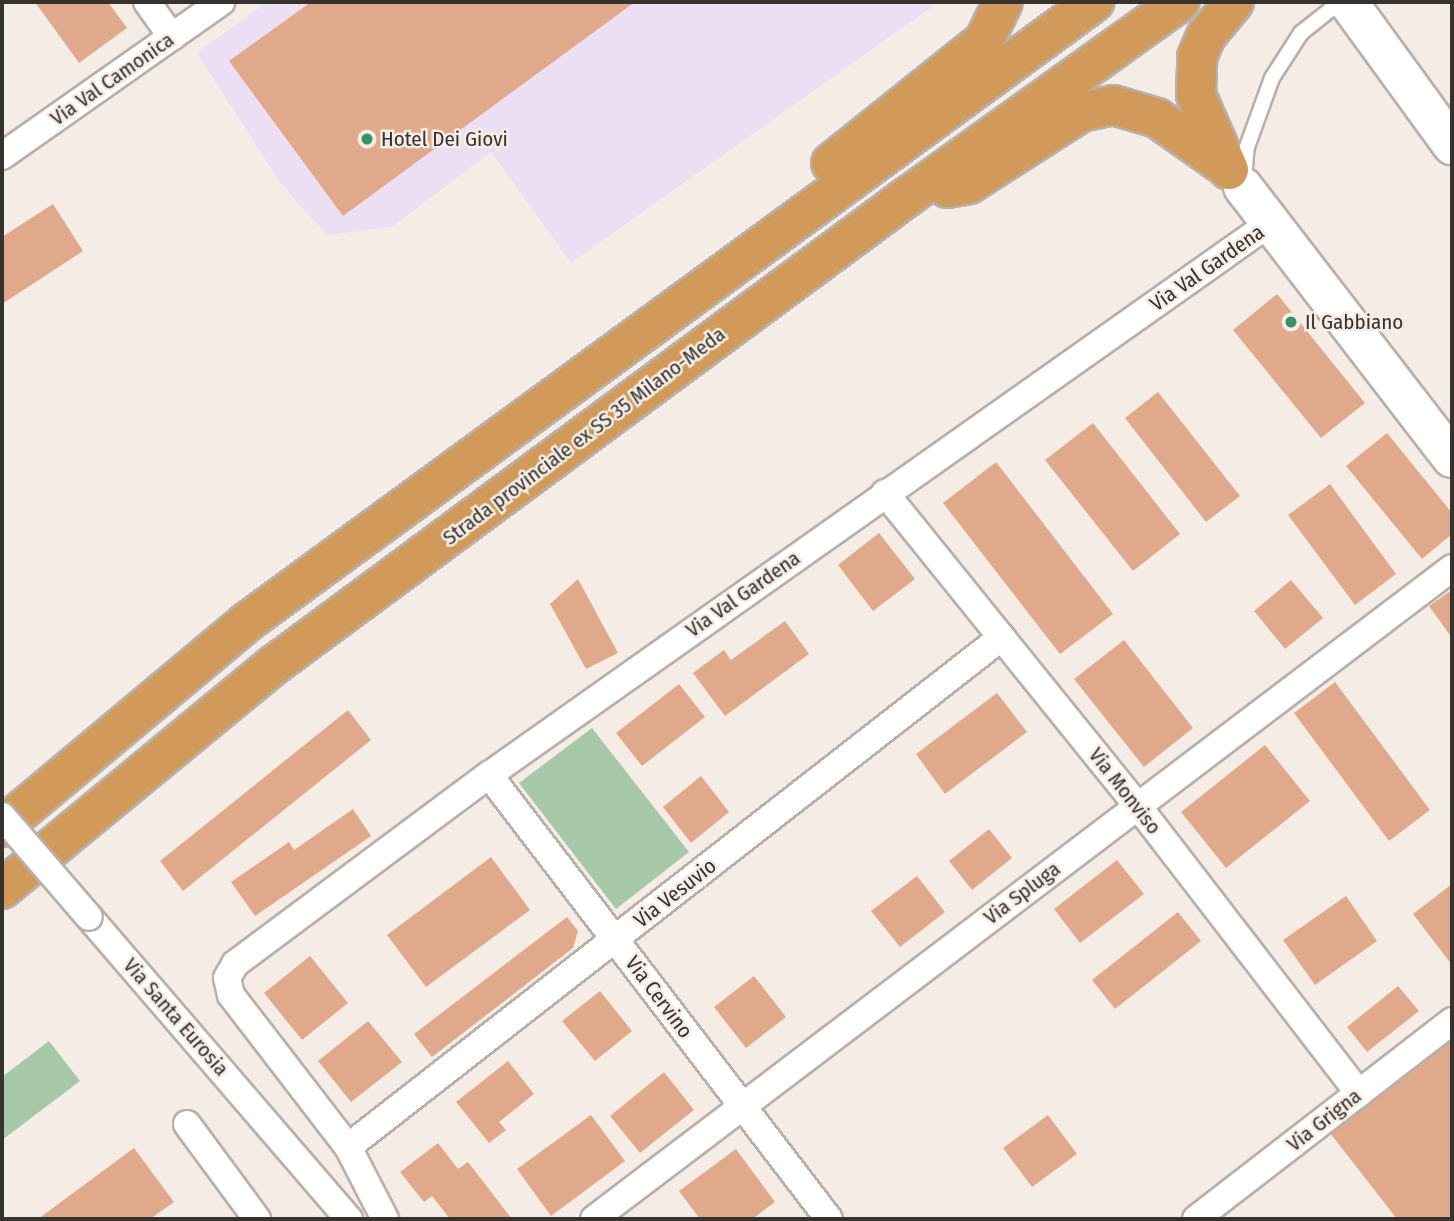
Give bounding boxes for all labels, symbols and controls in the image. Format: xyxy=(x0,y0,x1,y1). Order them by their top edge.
street label: Via Val Camonica xyxy=(45,27,179,131)
place label: Hotel Dei Giovi xyxy=(381,126,508,152)
marker: Hotel Dei Giovi xyxy=(359,131,375,147)
street label: Via Val Gardena xyxy=(1145,219,1269,317)
place label: Il Gabbiano xyxy=(1305,309,1403,335)
marker: Il Gabbiano xyxy=(1283,314,1299,330)
street label: Strada provinciale ex SS 35 Milano-Meda xyxy=(438,322,730,550)
street label: Via Val Gardena xyxy=(681,545,805,643)
street label: Via Monviso xyxy=(1083,743,1167,839)
street label: Via Vesuvio xyxy=(629,853,721,933)
street label: Via Spluga xyxy=(979,856,1065,930)
street label: Via Cervino xyxy=(620,951,698,1043)
street label: Via Santa Eurosia xyxy=(118,953,234,1081)
street label: Via Grigna xyxy=(1282,1083,1366,1157)

